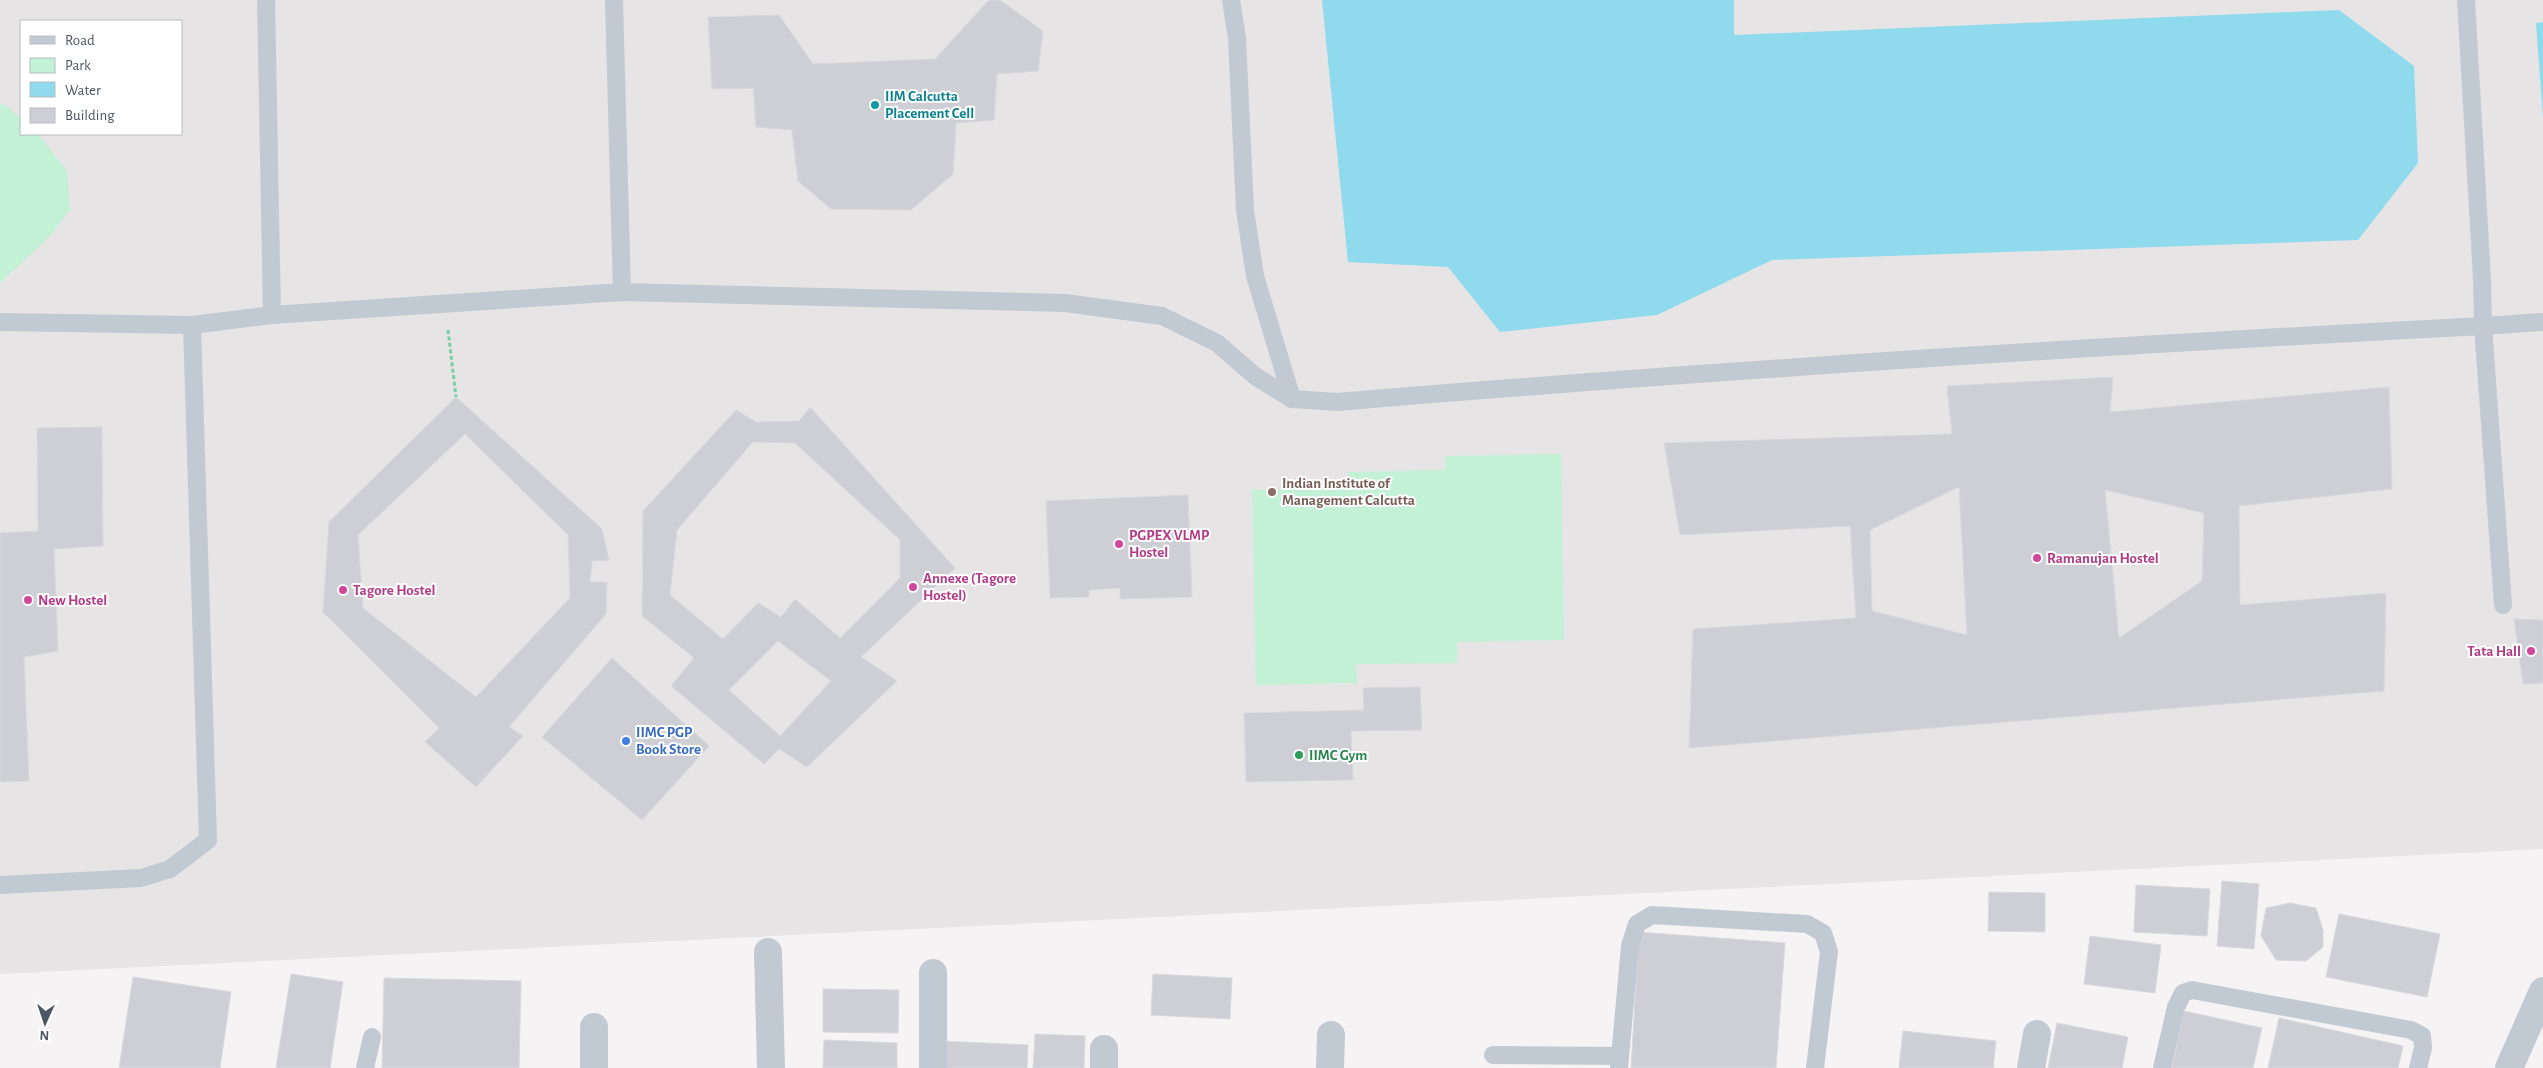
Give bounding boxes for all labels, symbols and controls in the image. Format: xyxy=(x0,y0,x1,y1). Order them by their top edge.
legend xyxy=(20,20,182,135)
text: Road xyxy=(65,33,95,48)
text: Park xyxy=(65,58,91,73)
text: Water xyxy=(65,83,101,98)
place label: IIM Calcutta Placement Cell xyxy=(885,89,974,121)
marker: IIM Calcutta Placement Cell xyxy=(869,99,881,111)
text: Building xyxy=(65,108,115,123)
place label: Indian Institute of Management Calcutta xyxy=(1282,476,1415,508)
marker: Indian Institute of Management Calcutta xyxy=(1266,486,1278,498)
place label: PGPEX VLMP Hostel xyxy=(1129,528,1210,560)
marker: PGPEX VLMP Hostel xyxy=(1113,538,1125,550)
place label: Ramanujan Hostel xyxy=(2047,551,2159,566)
marker: Ramanujan Hostel xyxy=(2031,552,2043,564)
place label: Annexe (Tagore Hostel) xyxy=(923,571,1016,603)
marker: Annexe (Tagore Hostel) xyxy=(907,581,919,593)
place label: Tagore Hostel xyxy=(353,583,435,598)
marker: Tagore Hostel xyxy=(337,584,349,596)
place label: New Hostel xyxy=(38,593,107,608)
marker: New Hostel xyxy=(22,594,34,606)
place label: Tata Hall xyxy=(2467,644,2521,659)
marker: Tata Hall xyxy=(2525,645,2537,657)
place label: IIMC PGP Book Store xyxy=(636,725,701,757)
marker: IIMC PGP Book Store xyxy=(620,735,632,747)
place label: IIMC Gym xyxy=(1309,748,1367,763)
marker: IIMC Gym xyxy=(1293,749,1305,761)
north arrow xyxy=(20,998,70,1048)
text: N xyxy=(39,1028,50,1042)

